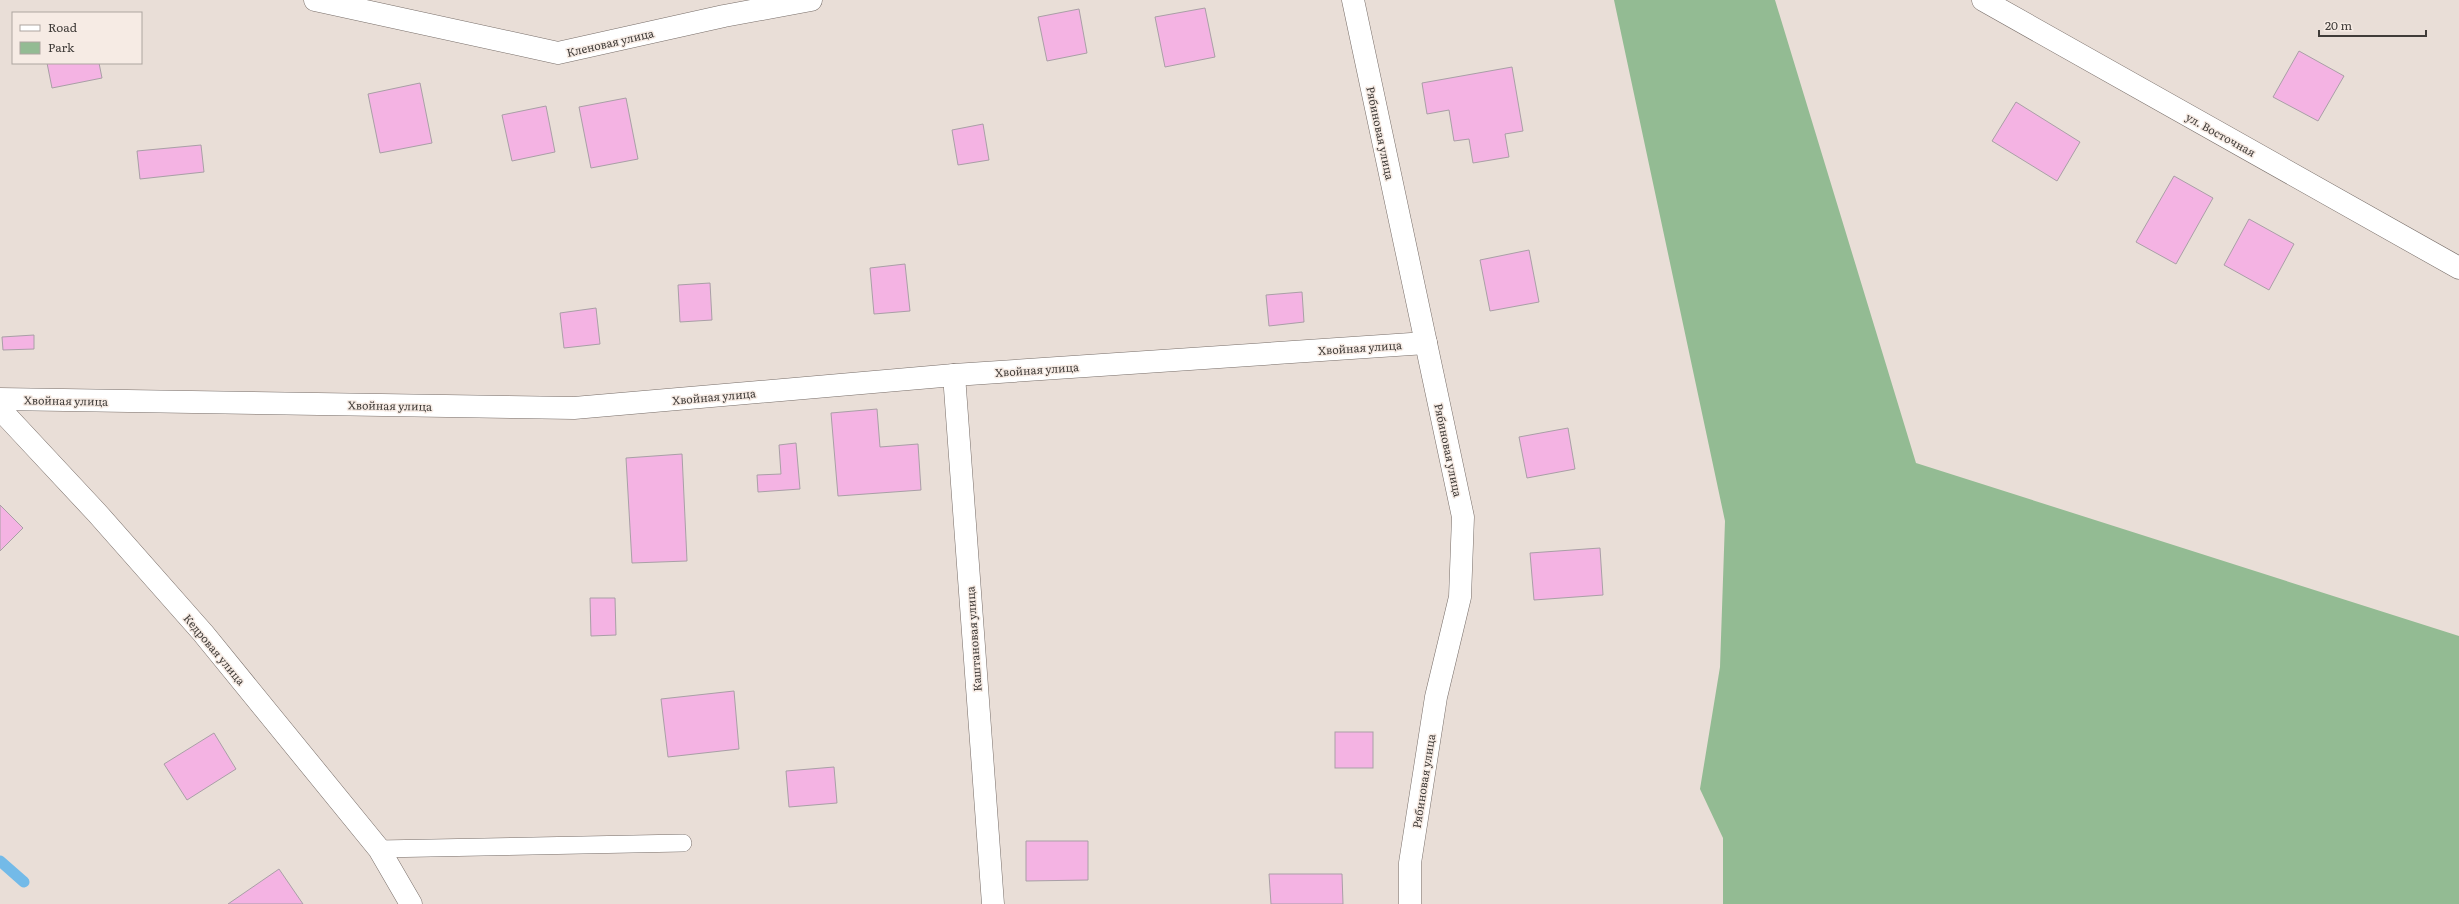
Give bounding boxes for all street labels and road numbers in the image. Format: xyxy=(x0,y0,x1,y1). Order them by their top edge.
street label: Кленовая улица xyxy=(565,24,655,60)
street label: Рябиновая улица xyxy=(1363,85,1399,181)
street label: ул. Восточная xyxy=(2183,108,2259,160)
street label: Хвойная улица xyxy=(1318,336,1402,358)
street label: Хвойная улица xyxy=(995,358,1079,380)
street label: Хвойная улица xyxy=(672,384,757,408)
street label: Хвойная улица xyxy=(24,391,108,409)
street label: Хвойная улица xyxy=(348,396,432,414)
street label: Рябиновая улица xyxy=(1431,402,1467,498)
street label: Каштановая улица xyxy=(961,586,985,692)
street label: Кедровая улица xyxy=(181,610,249,688)
street label: Рябиновая улица xyxy=(1408,733,1438,829)

